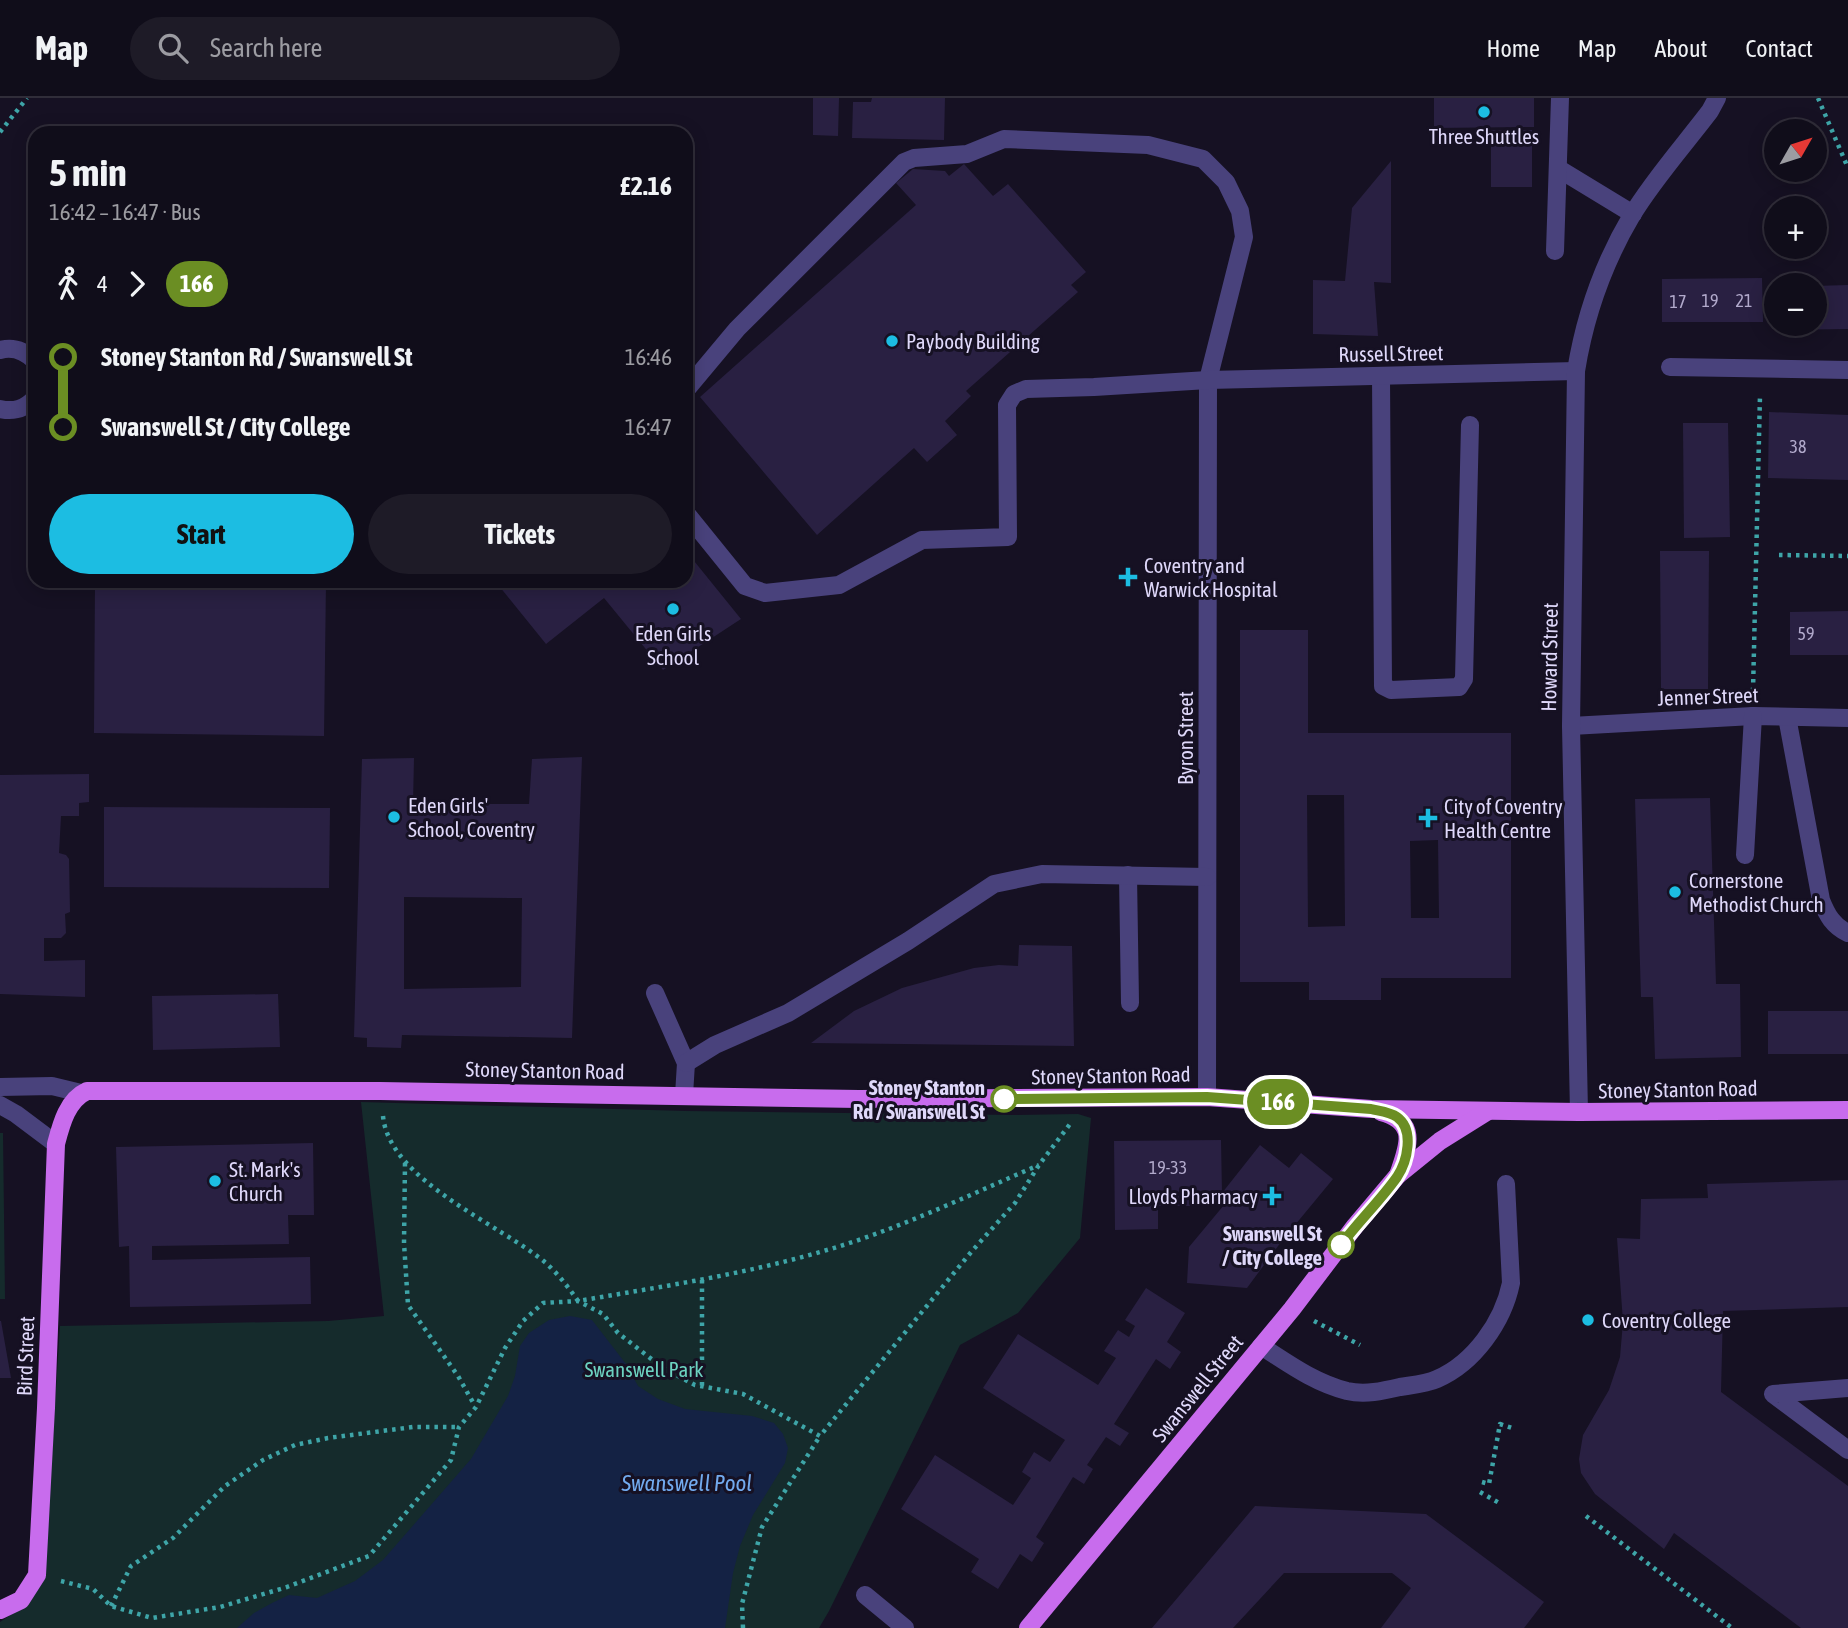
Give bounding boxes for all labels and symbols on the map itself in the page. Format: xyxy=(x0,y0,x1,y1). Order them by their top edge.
marker: Three Shuttles xyxy=(1476,104,1492,120)
north arrow xyxy=(1764,119,1827,182)
place label: Three Shuttles xyxy=(1429,124,1539,148)
house number: 19 xyxy=(1702,290,1718,311)
house number: 21 xyxy=(1736,290,1752,311)
house number: 17 xyxy=(1670,291,1686,312)
place label: Paybody Building xyxy=(906,329,1040,353)
marker: Paybody Building xyxy=(884,333,900,349)
street label: Russell Street xyxy=(1338,340,1444,366)
house number: 38 xyxy=(1790,436,1806,457)
place label: Coventry and Warwick Hospital xyxy=(1144,553,1278,601)
marker: Coventry and Warwick Hospital xyxy=(1118,567,1138,587)
marker: Eden Girls School xyxy=(665,601,681,617)
street label: Howard Street xyxy=(1536,602,1562,712)
place label: Eden Girls School xyxy=(635,621,711,669)
house number: 59 xyxy=(1798,623,1814,644)
street label: Jenner Street xyxy=(1657,682,1759,710)
street label: Byron Street xyxy=(1173,691,1197,785)
place label: Eden Girls' School, Coventry xyxy=(408,793,535,841)
place label: City of Coventry Health Centre xyxy=(1444,794,1563,842)
marker: City of Coventry Health Centre xyxy=(1418,808,1438,828)
marker: Eden Girls' School, Coventry xyxy=(386,809,402,825)
place label: Cornerstone Methodist Church xyxy=(1689,868,1824,916)
marker: Cornerstone Methodist Church xyxy=(1667,884,1683,900)
street label: Stoney Stanton Road xyxy=(465,1057,625,1083)
street label: Stoney Stanton Road xyxy=(1031,1062,1191,1088)
place label: Stoney Stanton Rd / Swanswell St xyxy=(853,1075,985,1123)
street label: Stoney Stanton Road xyxy=(1598,1076,1758,1102)
line badge: 166 xyxy=(1238,1079,1318,1125)
marker: Stoney Stanton Rd / Swanswell St xyxy=(991,1086,1017,1112)
place label: St. Mark's Church xyxy=(229,1157,301,1205)
house number: 19-33 xyxy=(1149,1157,1187,1178)
marker: St. Mark's Church xyxy=(207,1173,223,1189)
place label: Lloyds Pharmacy xyxy=(1128,1184,1258,1208)
marker: Lloyds Pharmacy xyxy=(1264,1188,1280,1204)
place label: Swanswell St / City College xyxy=(1222,1221,1322,1269)
marker: Swanswell St / City College xyxy=(1328,1232,1354,1258)
place label: Coventry College xyxy=(1602,1308,1731,1332)
marker: Coventry College xyxy=(1580,1312,1596,1328)
street label: Bird Street xyxy=(12,1316,38,1396)
street label: Swanswell Street xyxy=(1147,1330,1247,1446)
park label: Swanswell Park xyxy=(584,1357,704,1381)
water label: Swanswell Pool xyxy=(621,1470,752,1496)

